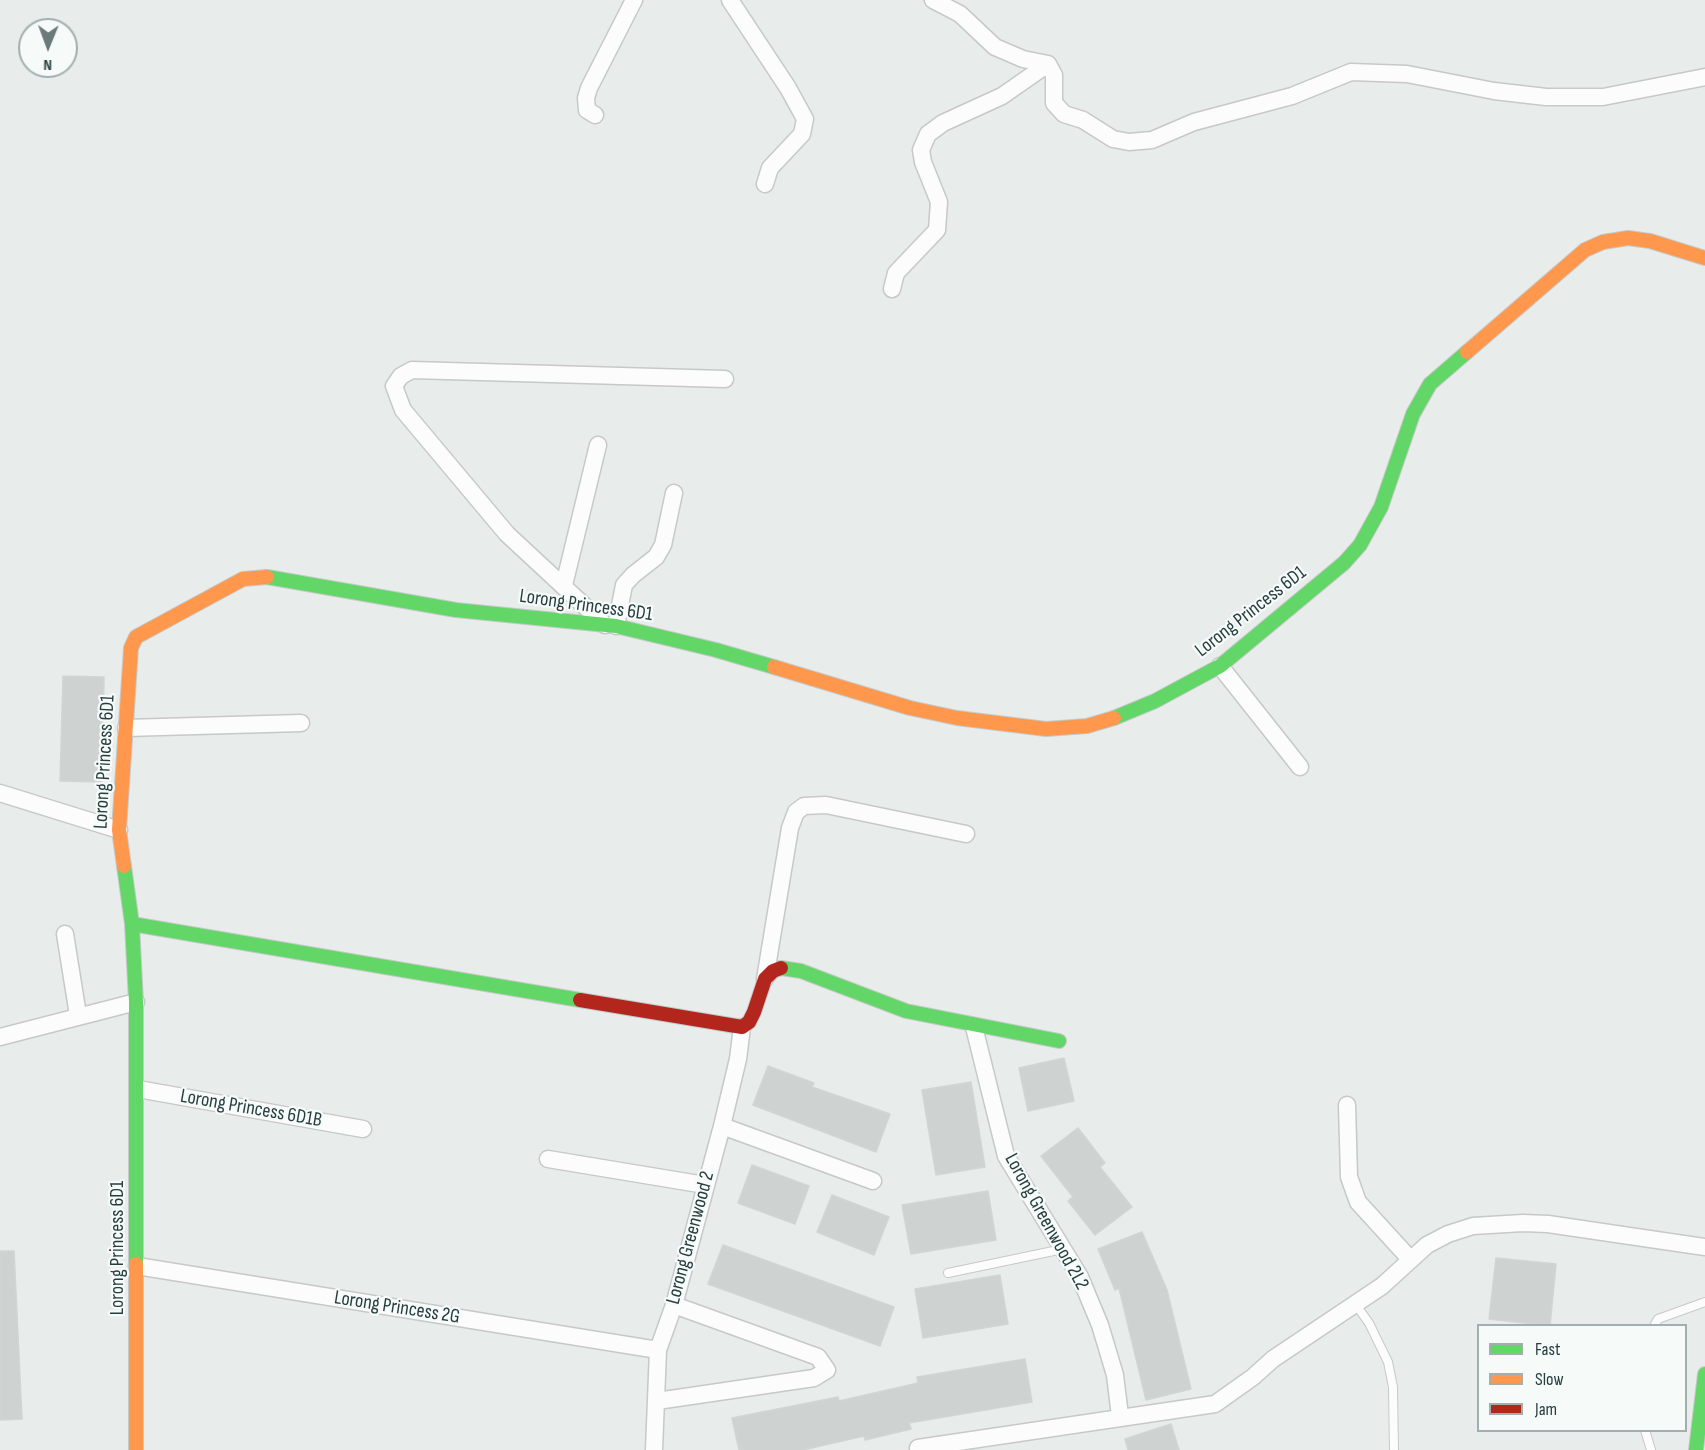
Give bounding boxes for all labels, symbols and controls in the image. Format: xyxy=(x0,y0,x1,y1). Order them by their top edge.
north arrow xyxy=(18,18,78,78)
text: N xyxy=(43,55,52,74)
street label: Lorong Princess 6D1 xyxy=(1191,561,1311,663)
street label: Lorong Princess 6D1 xyxy=(518,585,654,627)
street label: Lorong Princess 6D1 xyxy=(90,694,120,830)
street label: Lorong Princess 6D1B xyxy=(178,1085,324,1133)
street label: Lorong Greenwood 2L2 xyxy=(999,1150,1093,1294)
street label: Lorong Greenwood 2 xyxy=(662,1169,720,1307)
street label: Lorong Princess 6D1 xyxy=(106,1181,130,1315)
street label: Lorong Princess 2G xyxy=(332,1286,462,1330)
legend xyxy=(1477,1324,1687,1432)
text: Fast xyxy=(1535,1339,1560,1360)
text: Slow xyxy=(1535,1369,1564,1390)
text: Jam xyxy=(1535,1399,1557,1420)

